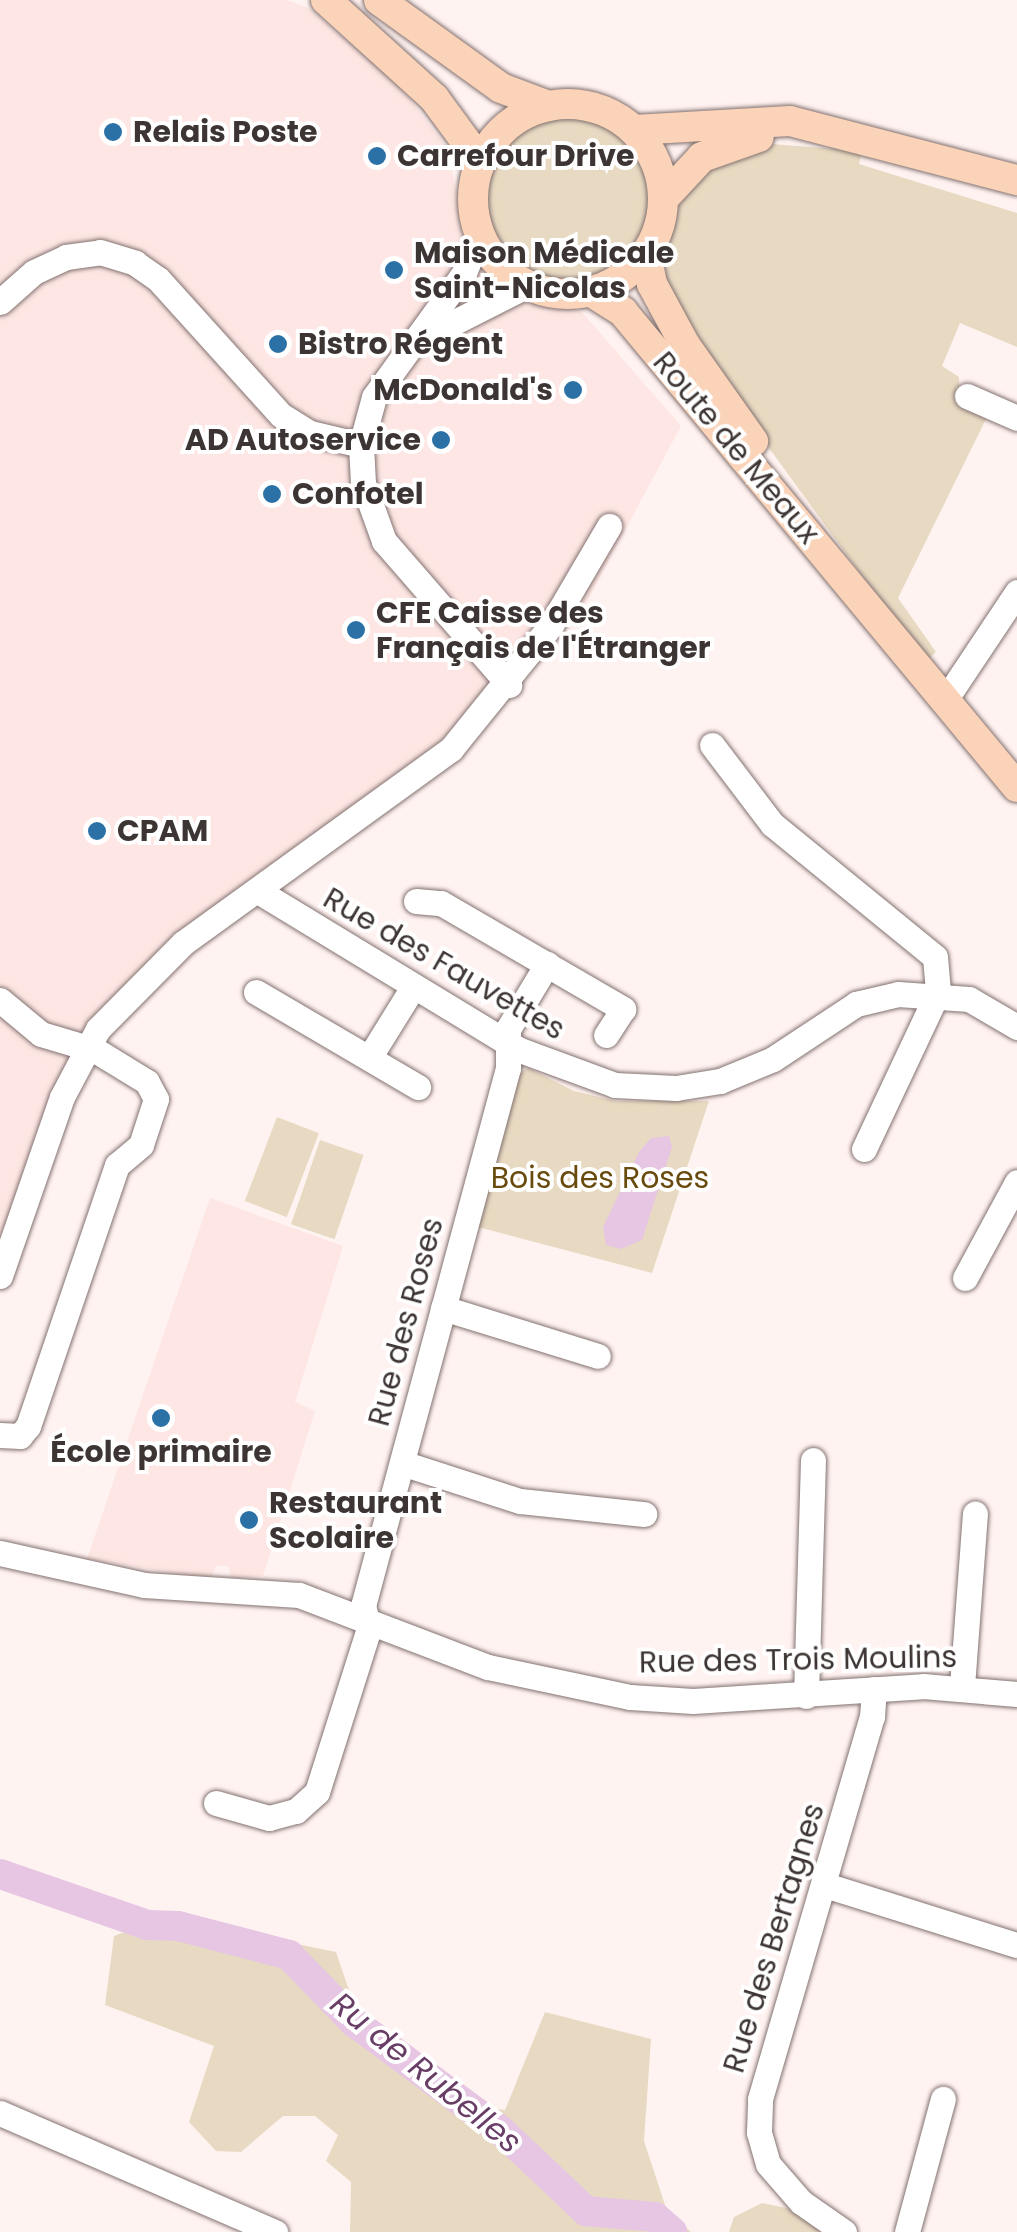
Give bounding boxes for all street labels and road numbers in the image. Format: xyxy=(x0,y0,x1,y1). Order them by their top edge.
street label: Route de Meaux xyxy=(645,345,827,551)
street label: Rue des Fauvettes xyxy=(317,880,571,1048)
street label: Rue des Roses xyxy=(361,1214,451,1430)
street label: Rue des Trois Moulins xyxy=(639,1639,957,1681)
street label: Rue des Bertagnes xyxy=(716,1799,832,2077)

